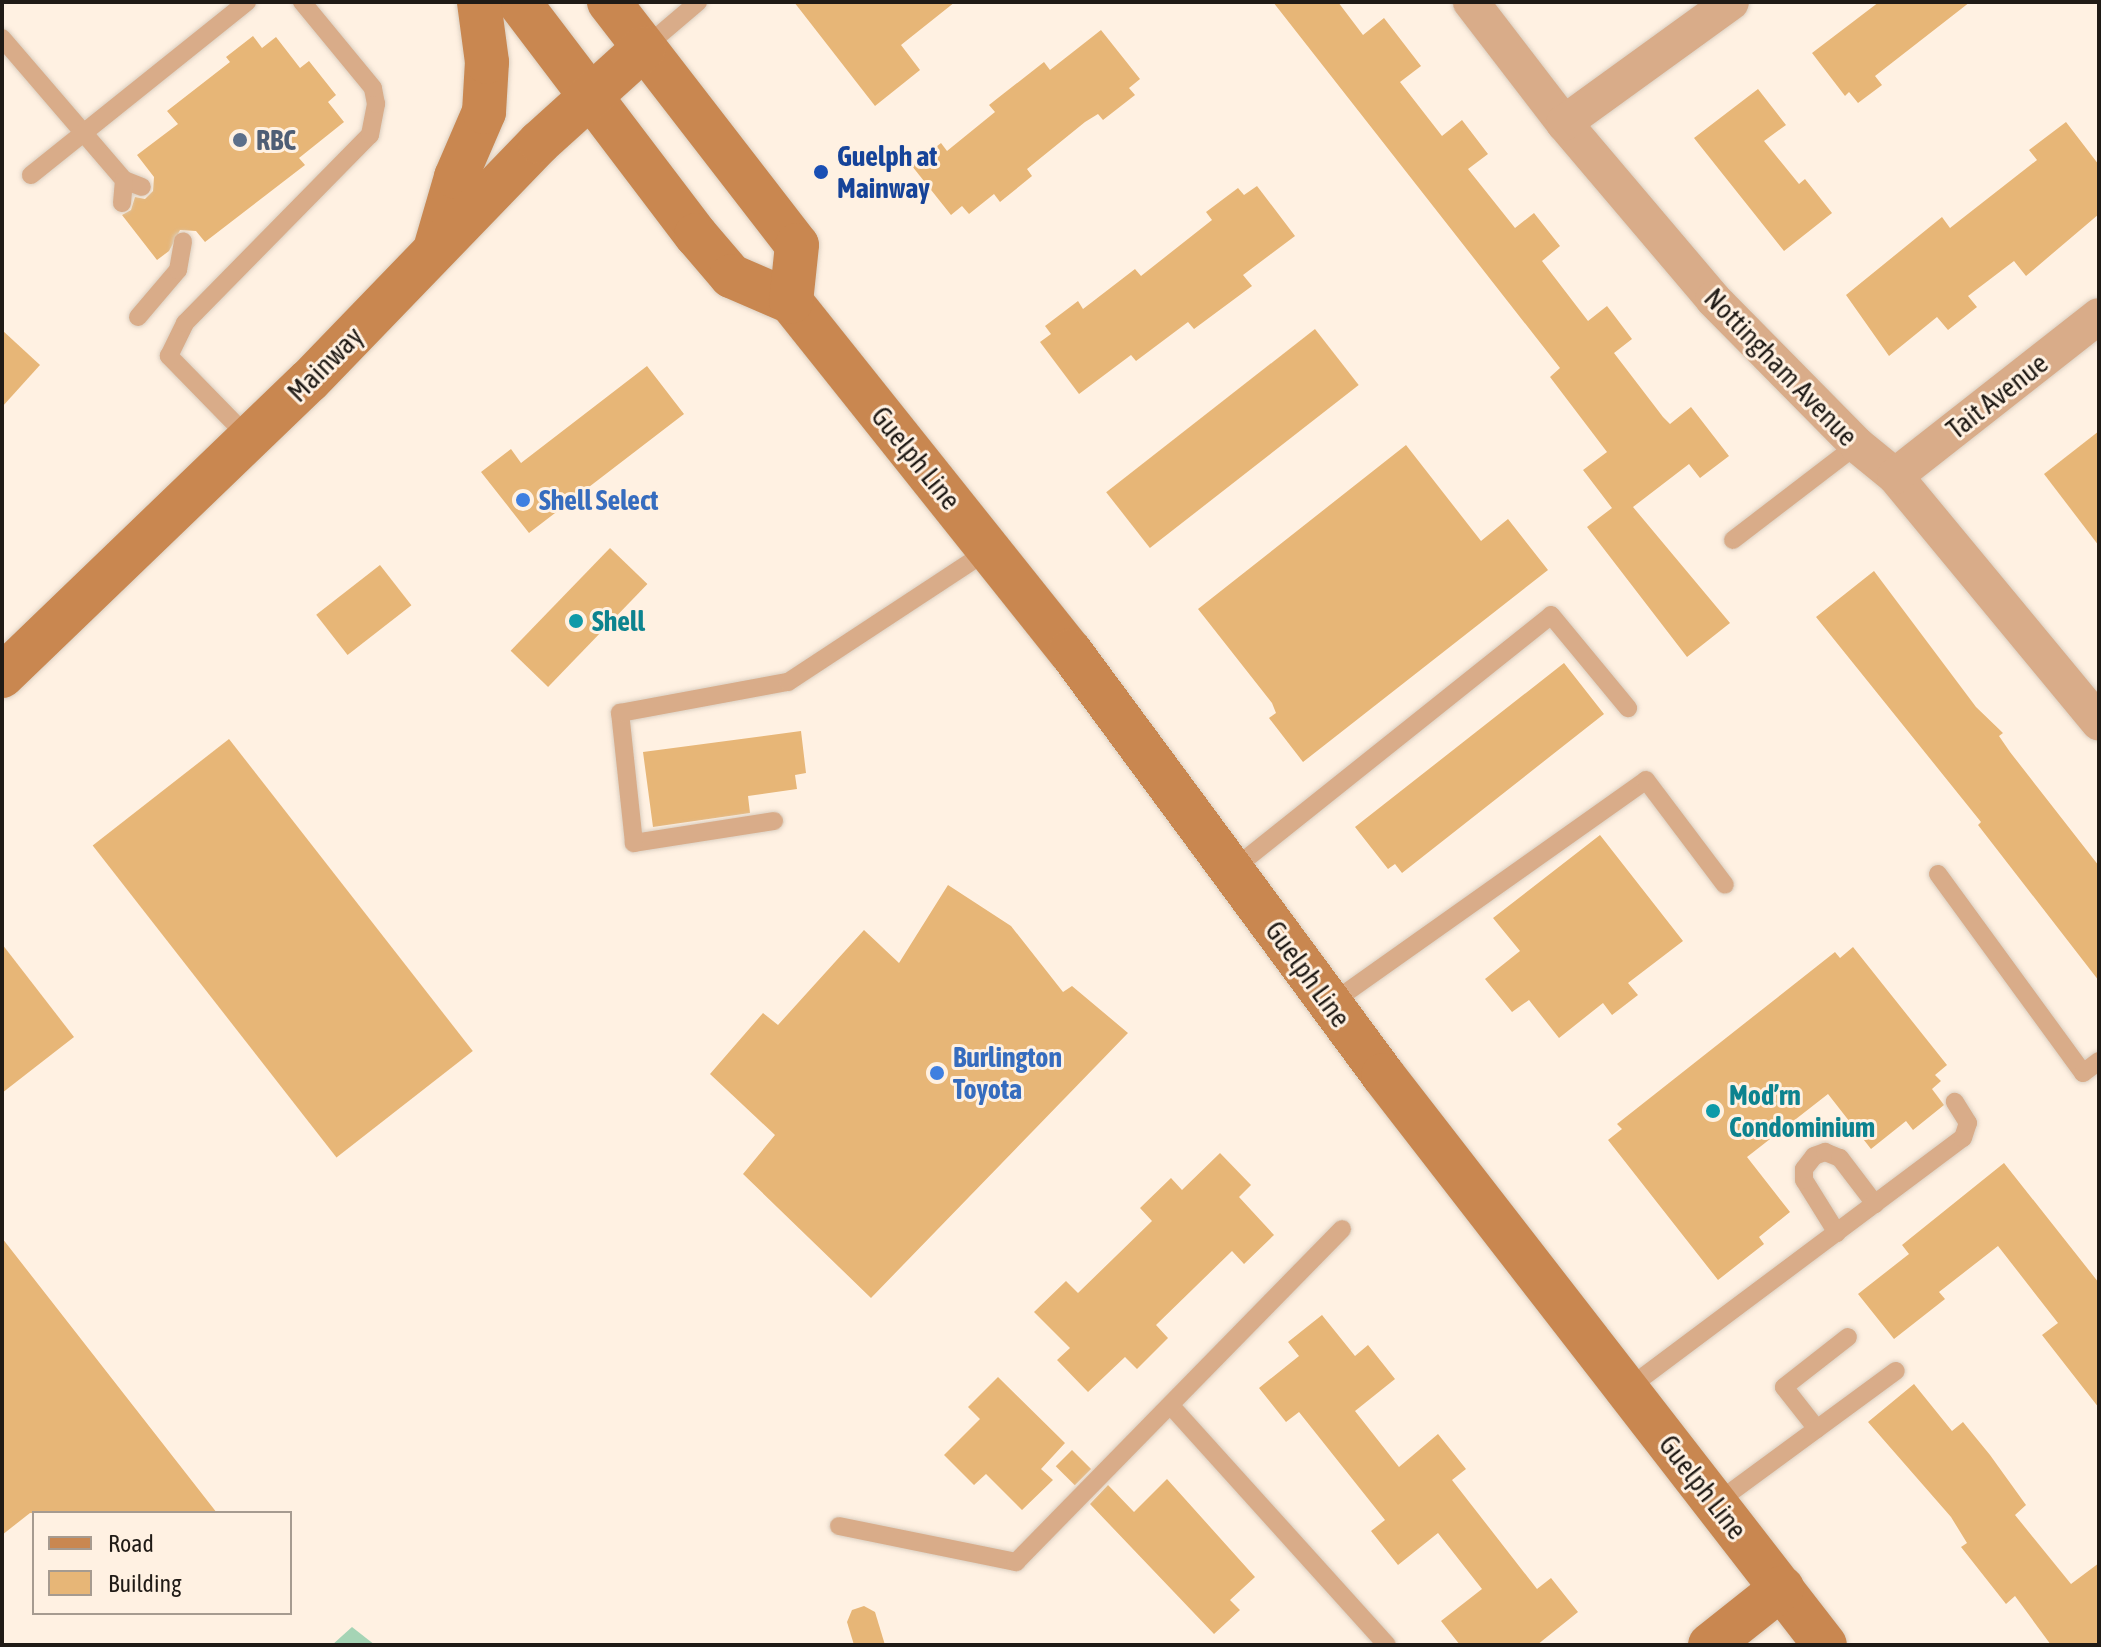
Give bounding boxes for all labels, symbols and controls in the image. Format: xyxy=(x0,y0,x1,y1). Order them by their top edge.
place label: RBC xyxy=(256,123,296,157)
marker: RBC xyxy=(231,131,249,149)
place label: Guelph at Mainway xyxy=(837,139,937,205)
marker: Guelph at Mainway xyxy=(812,163,830,181)
street label: Nottingham Avenue xyxy=(1697,281,1865,453)
street label: Mainway xyxy=(280,319,370,409)
street label: Tait Avenue xyxy=(1940,346,2054,446)
street label: Guelph Line xyxy=(864,400,968,516)
place label: Shell Select xyxy=(539,483,658,517)
marker: Shell Select xyxy=(514,491,532,509)
place label: Shell xyxy=(592,604,645,638)
marker: Shell xyxy=(567,612,585,630)
street label: Guelph Line xyxy=(1258,914,1358,1034)
place label: Burlington Toyota xyxy=(953,1040,1062,1106)
marker: Burlington Toyota xyxy=(928,1064,946,1082)
place label: Mod’rn Condominium xyxy=(1729,1078,1875,1144)
marker: Mod’rn Condominium xyxy=(1704,1102,1722,1120)
street label: Guelph Line xyxy=(1652,1428,1754,1546)
legend xyxy=(32,1511,292,1615)
text: Road xyxy=(108,1530,154,1557)
text: Building xyxy=(108,1570,181,1597)

